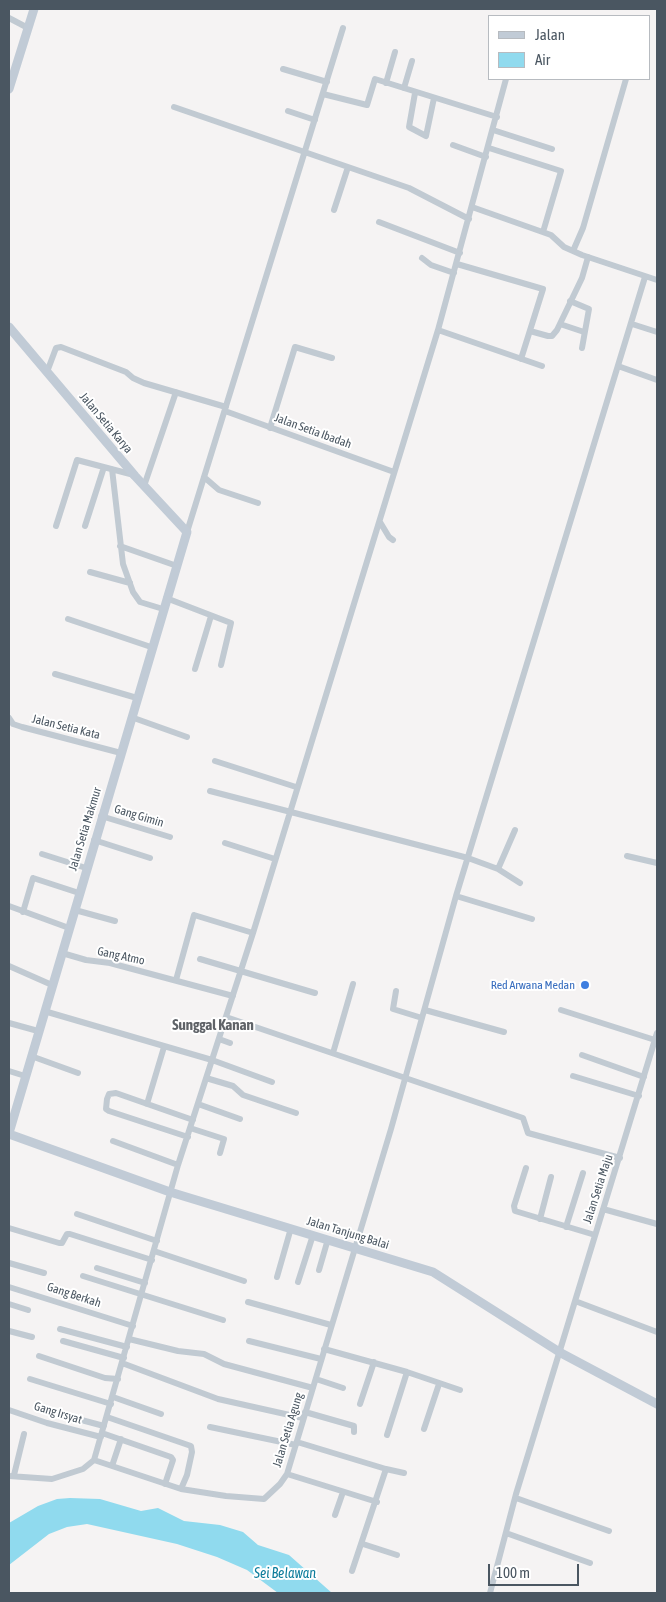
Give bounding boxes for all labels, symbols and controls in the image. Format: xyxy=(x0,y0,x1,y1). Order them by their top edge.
legend xyxy=(488,15,651,80)
text: Jalan xyxy=(535,26,565,43)
text: Air xyxy=(535,51,550,68)
street label: Jalan Setia Karya xyxy=(76,390,136,456)
street label: Jalan Setia Ibadah xyxy=(272,410,354,452)
street label: Jalan Setia Kata xyxy=(30,712,102,742)
street label: Jalan Setia Makmur xyxy=(65,786,105,872)
street label: Gang Gimin xyxy=(113,802,165,830)
street label: Gang Atmo xyxy=(96,944,146,968)
place label: Red Arwana Medan xyxy=(491,978,575,992)
marker: Red Arwana Medan xyxy=(579,979,591,991)
district label: Sunggal Kanan xyxy=(172,1016,254,1034)
street label: Jalan Setia Maju xyxy=(580,1153,616,1225)
street label: Jalan Tanjung Balai xyxy=(305,1214,391,1252)
street label: Gang Berkah xyxy=(45,1280,103,1310)
street label: Jalan Setia Agung xyxy=(270,1391,306,1469)
street label: Gang Irsyat xyxy=(32,1399,84,1427)
scale bar xyxy=(491,1554,582,1586)
text: 100 m xyxy=(496,1564,530,1581)
water label: Sei Belawan xyxy=(254,1566,316,1582)

